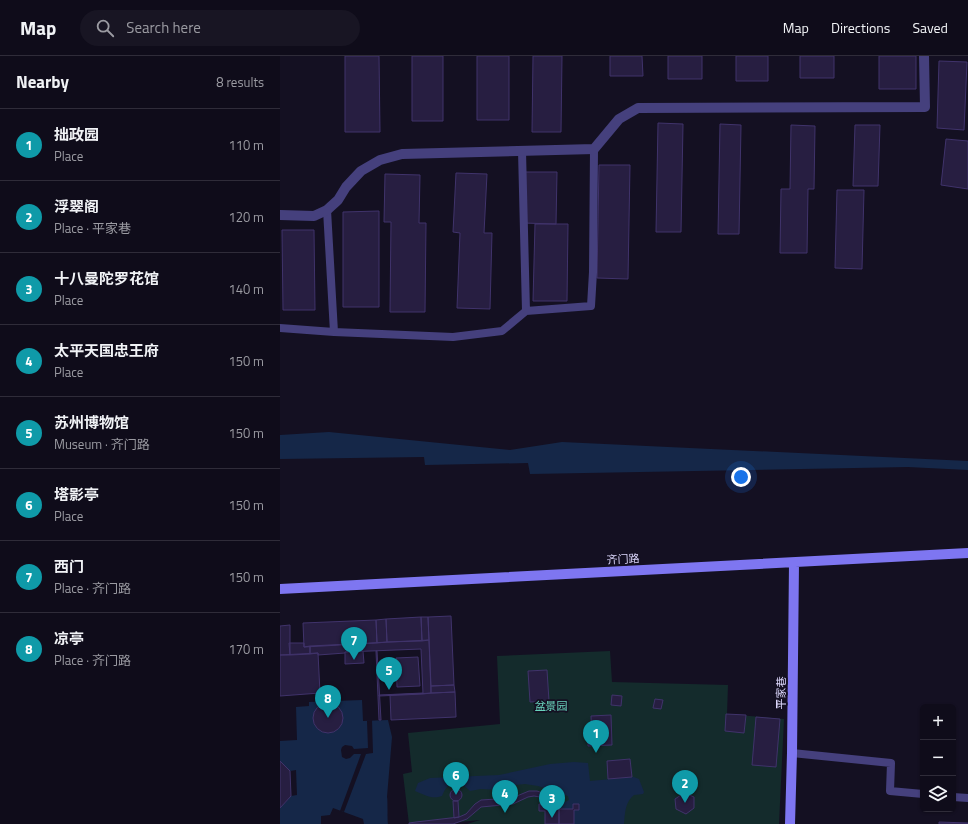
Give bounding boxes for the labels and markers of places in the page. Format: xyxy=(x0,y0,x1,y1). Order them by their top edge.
pin: 7 xyxy=(341,627,367,660)
pin: 5 xyxy=(376,657,402,690)
pin: 8 xyxy=(315,685,341,718)
pin: 1 xyxy=(583,720,609,753)
pin: 6 xyxy=(443,762,469,795)
pin: 2 xyxy=(672,770,698,803)
pin: 4 xyxy=(492,780,518,813)
pin: 3 xyxy=(539,785,565,818)

